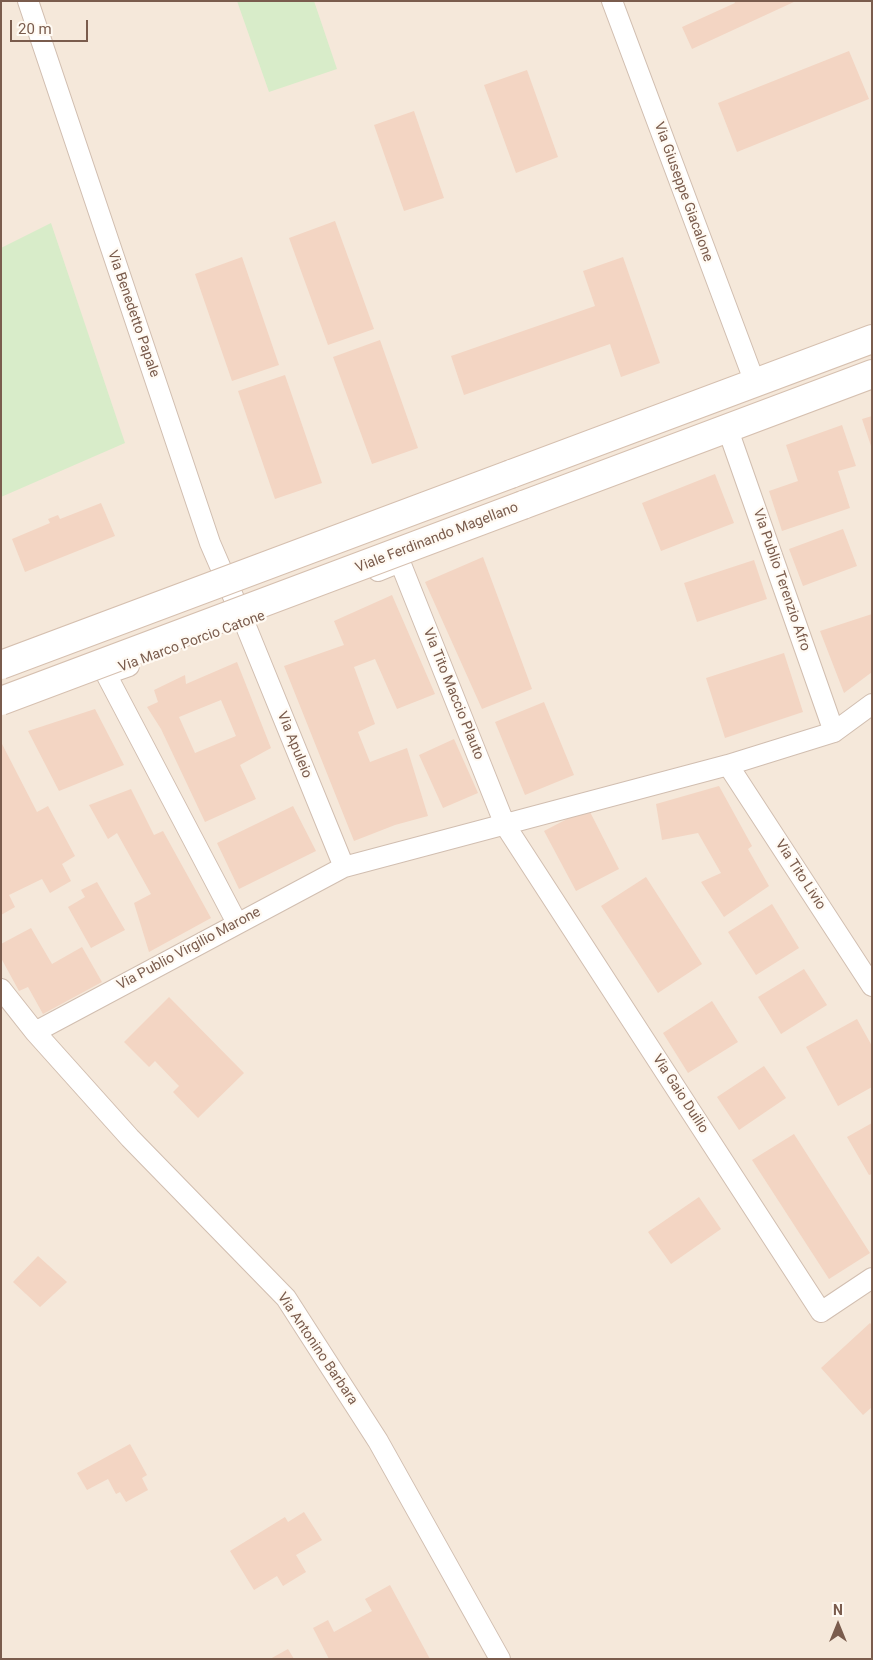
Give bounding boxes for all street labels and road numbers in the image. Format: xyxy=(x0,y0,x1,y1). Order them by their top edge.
street label: Via Giuseppe Giacalone xyxy=(650,120,716,264)
street label: Via Benedetto Papale xyxy=(103,248,163,380)
street label: Viale Ferdinando Magellano xyxy=(353,499,521,577)
street label: Via Publio Terenzio Afro xyxy=(749,507,813,653)
street label: Via Marco Porcio Catone xyxy=(117,608,267,676)
street label: Via Tito Maccio Plauto xyxy=(419,626,487,762)
street label: Via Apuleio xyxy=(273,709,315,781)
street label: Via Tito Livio xyxy=(771,837,829,913)
street label: Via Publio Virgilio Marone xyxy=(114,904,264,994)
street label: Via Gaio Duilio xyxy=(648,1051,712,1137)
street label: Via Antonino Barbara xyxy=(273,1290,361,1408)

